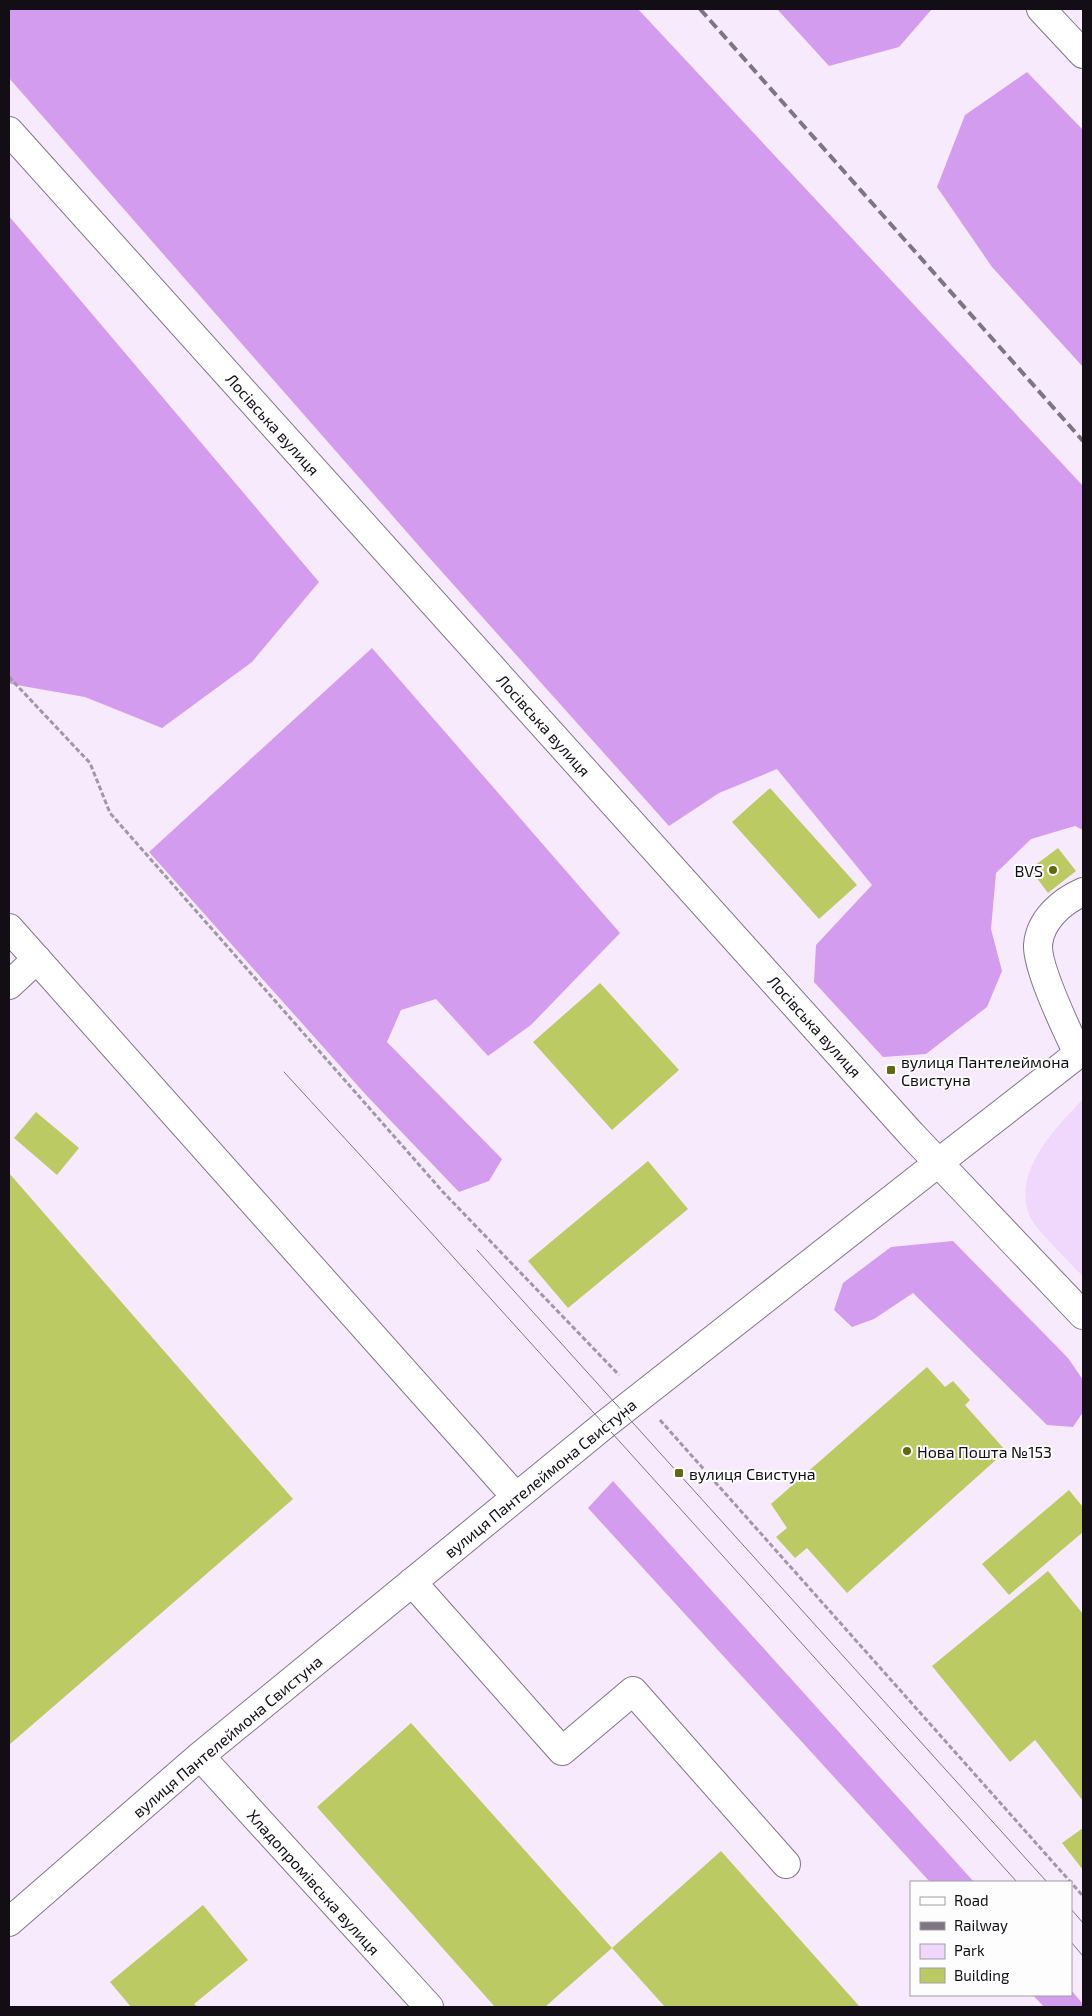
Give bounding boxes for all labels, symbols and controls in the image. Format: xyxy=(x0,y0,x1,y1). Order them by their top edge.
street label: Лосівська вулиця xyxy=(221,369,324,480)
street label: Лосівська вулиця xyxy=(492,670,595,781)
place label: BVS xyxy=(1014,861,1043,880)
marker: BVS xyxy=(1047,864,1059,876)
street label: Лосівська вулиця xyxy=(763,971,866,1082)
place label: вулиця Пантелеймона Свистуна xyxy=(901,1052,1069,1090)
marker: вулиця Пантелеймона Свистуна xyxy=(885,1064,897,1076)
street label: вулиця Пантелеймона Свистуна xyxy=(440,1395,640,1562)
place label: Нова Пошта №153 xyxy=(917,1442,1052,1461)
marker: Нова Пошта №153 xyxy=(901,1445,913,1457)
place label: вулиця Свистуна xyxy=(689,1464,816,1484)
marker: вулиця Свистуна xyxy=(673,1467,685,1479)
street label: вулиця Пантелеймона Свистуна xyxy=(128,1651,326,1822)
street label: Хладопромівська вулиця xyxy=(243,1805,384,1959)
legend xyxy=(910,1881,1072,1996)
text: Road xyxy=(954,1891,989,1909)
text: Railway xyxy=(954,1916,1008,1934)
text: Park xyxy=(954,1941,985,1959)
text: Building xyxy=(954,1966,1010,1984)

